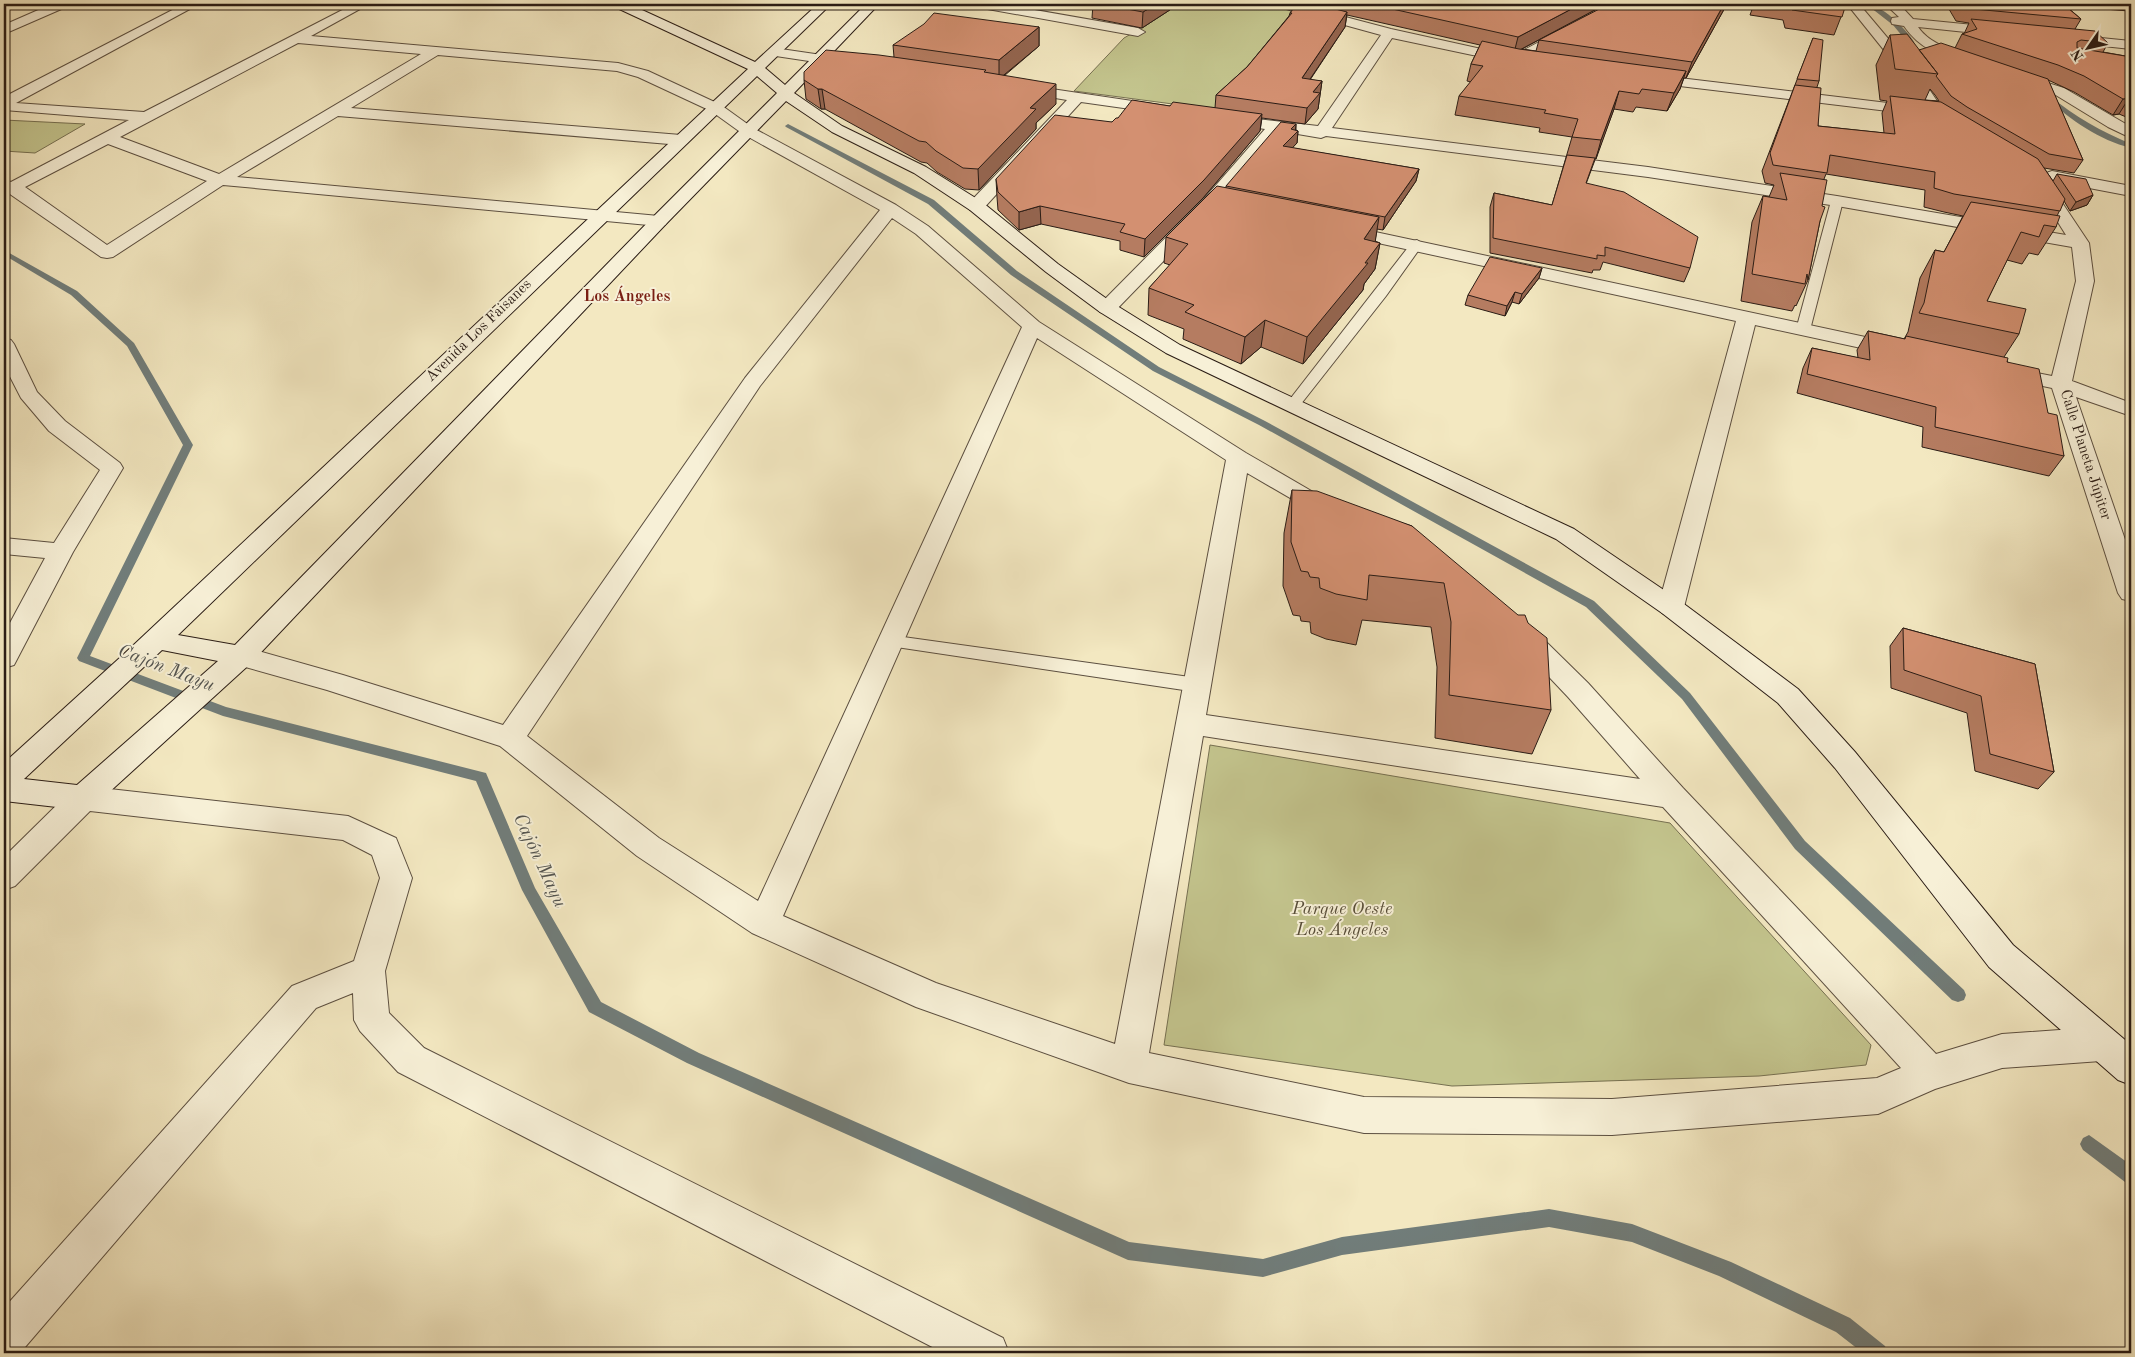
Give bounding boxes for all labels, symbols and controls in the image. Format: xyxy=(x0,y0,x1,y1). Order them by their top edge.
north arrow xyxy=(2062,22,2112,72)
text: N xyxy=(2069,46,2087,63)
street label: Avenida Los Faisanes xyxy=(423,277,535,385)
district label: Los Ángeles xyxy=(584,285,671,305)
street label: Calle Planeta Júpiter xyxy=(2057,388,2113,522)
water label: Cajón Mayu xyxy=(115,642,217,696)
water label: Cajón Mayu xyxy=(509,811,569,911)
park label: Parque Oeste Los Ángeles xyxy=(1291,900,1392,939)

